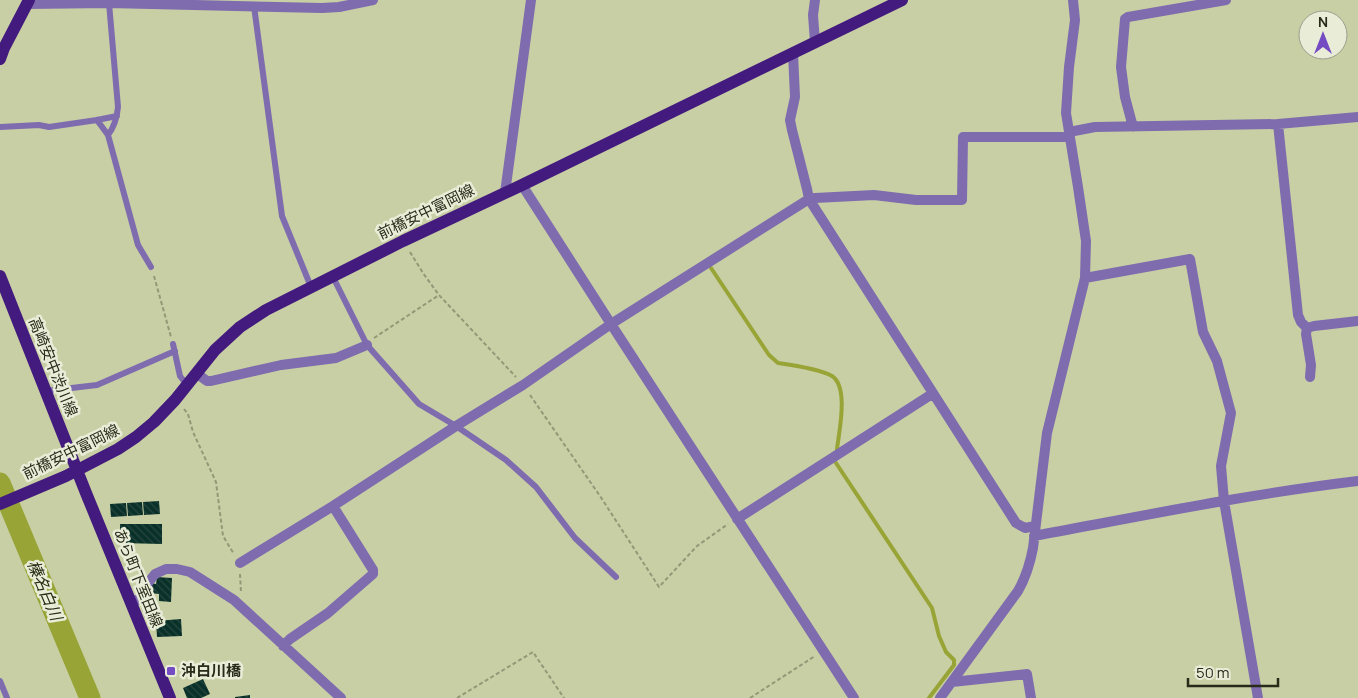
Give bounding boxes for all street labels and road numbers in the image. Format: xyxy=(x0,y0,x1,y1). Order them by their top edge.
street label: 前橋安中富岡線 xyxy=(374,179,478,244)
street label: 高崎安中渋川線 xyxy=(24,314,83,419)
street label: 前橋安中富岡線 xyxy=(19,419,123,484)
street label: あら町下室田線 xyxy=(109,525,168,630)

